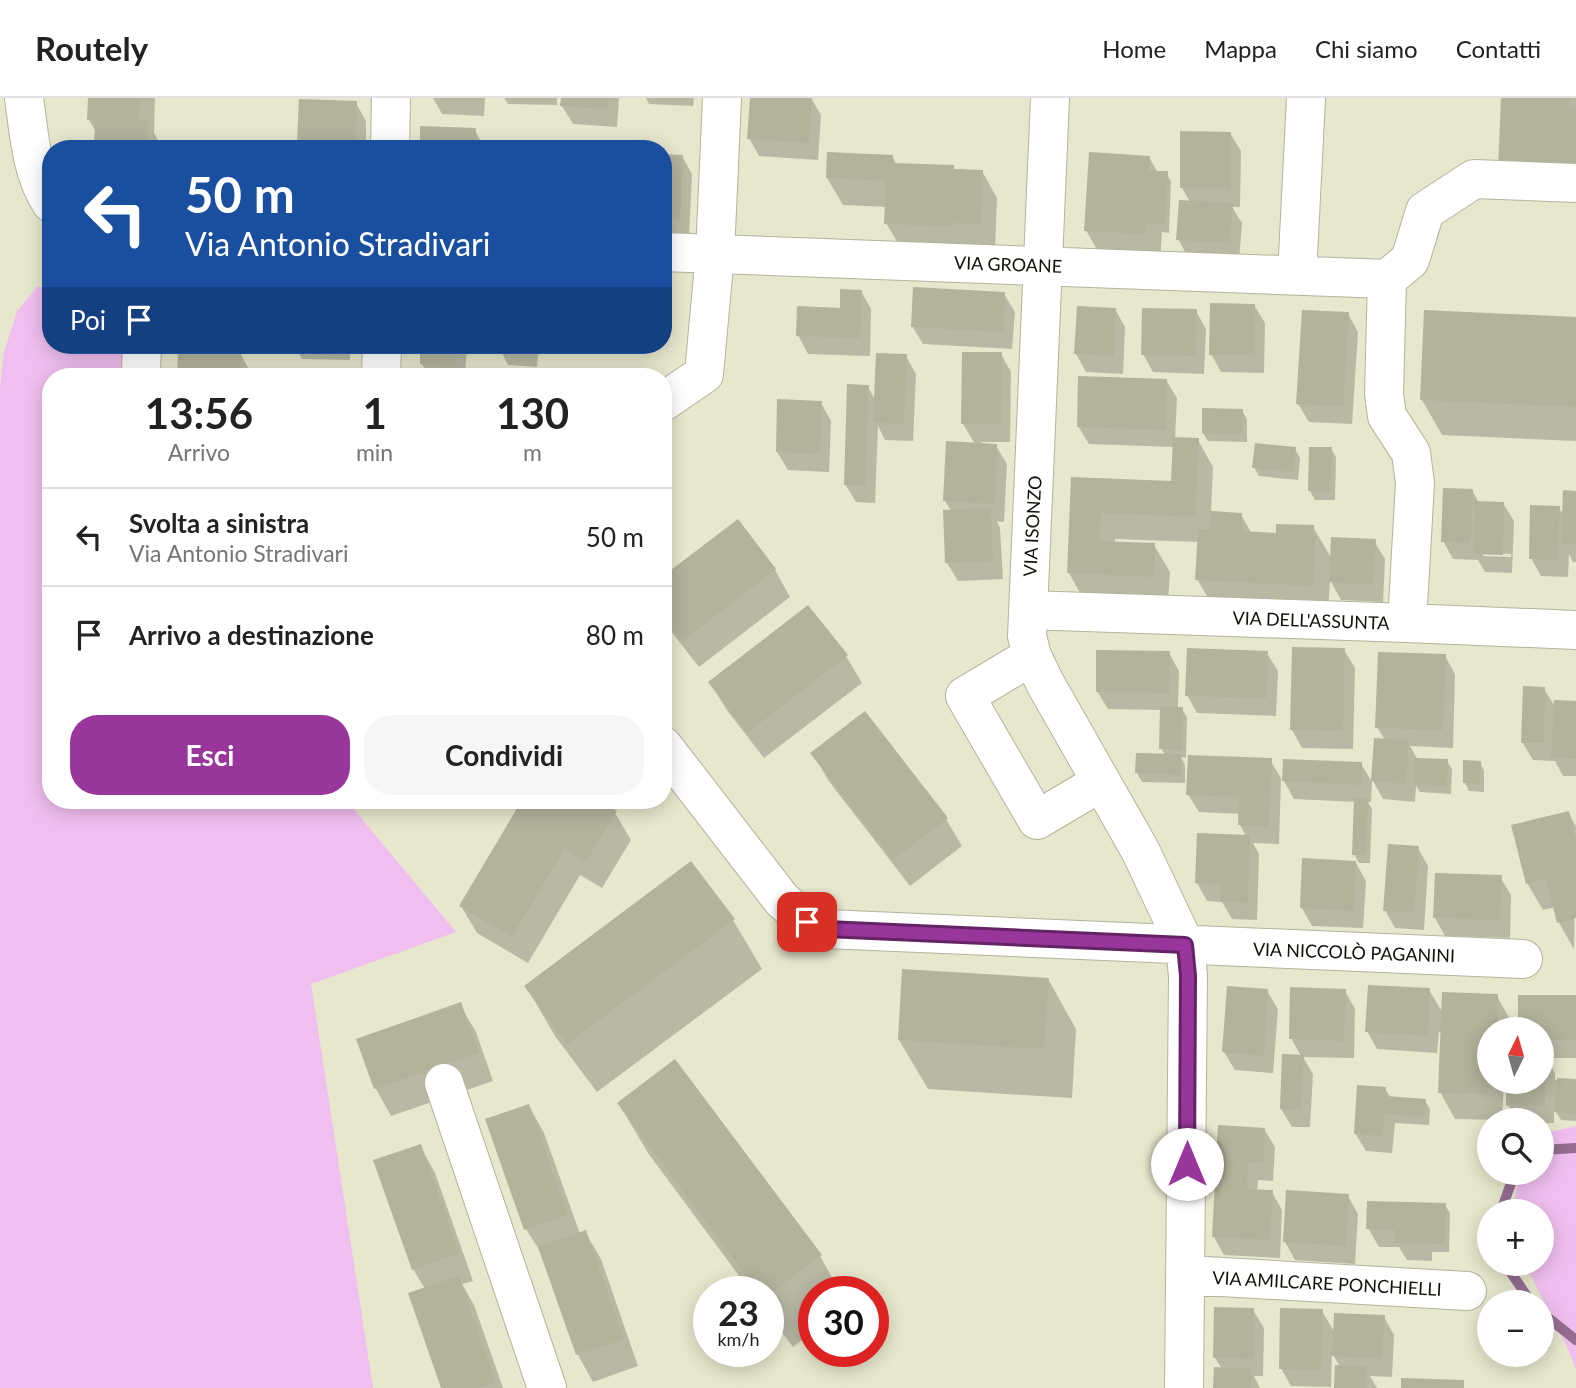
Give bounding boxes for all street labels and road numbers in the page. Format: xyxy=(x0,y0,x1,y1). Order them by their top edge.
street label: VIA GROANE xyxy=(954,251,1062,277)
street label: VIA ISONZO xyxy=(1018,475,1046,577)
street label: VIA DELL'ASSUNTA xyxy=(1232,606,1391,634)
street label: VIA NICCOLÒ PAGANINI xyxy=(1252,937,1456,967)
street label: VIA AMILCARE PONCHIELLI xyxy=(1212,1266,1442,1300)

